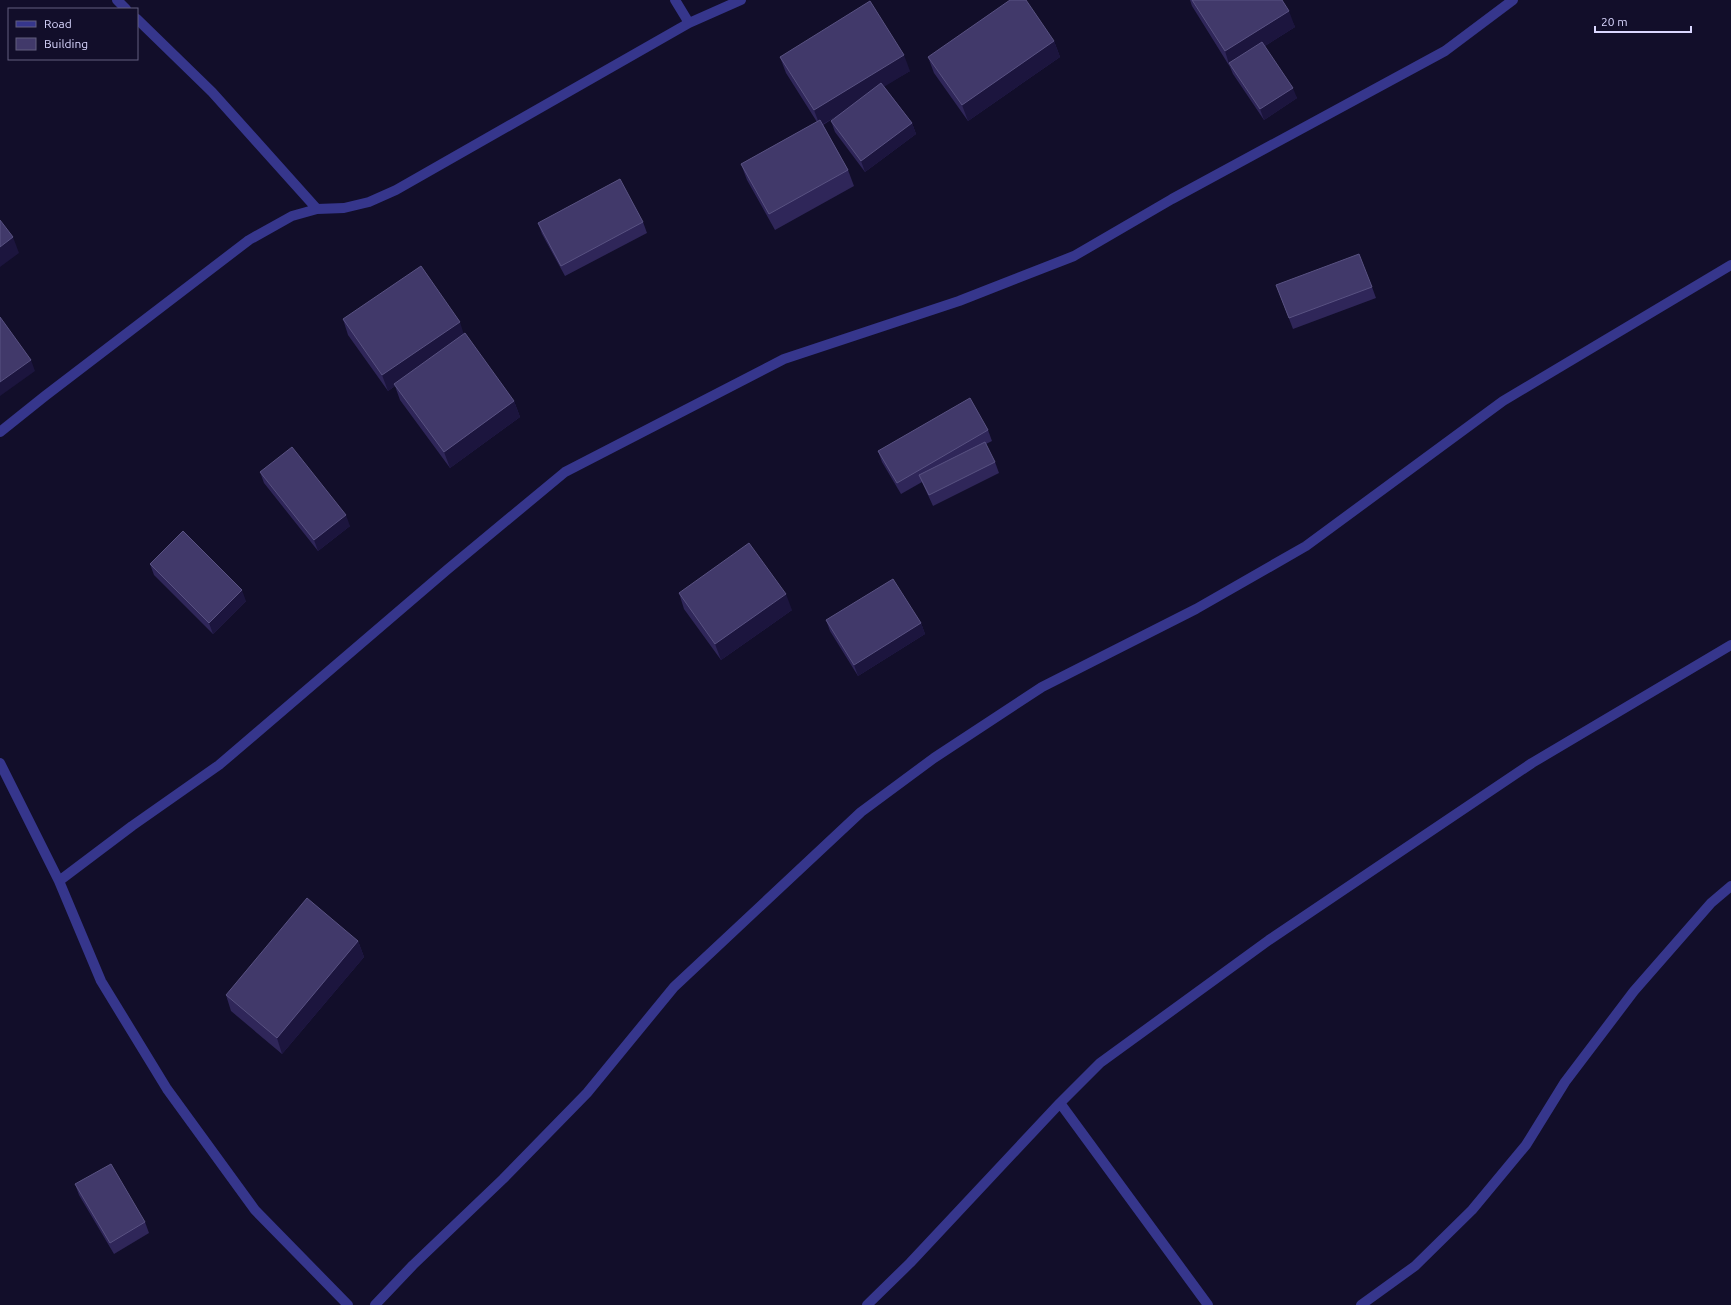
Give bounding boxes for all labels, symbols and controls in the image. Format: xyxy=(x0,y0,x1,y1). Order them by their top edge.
legend xyxy=(8,8,138,60)
scale bar xyxy=(1595,8,1691,34)
text: 20 m xyxy=(1601,15,1628,28)
text: Road xyxy=(44,17,72,30)
text: Building xyxy=(44,37,88,50)

